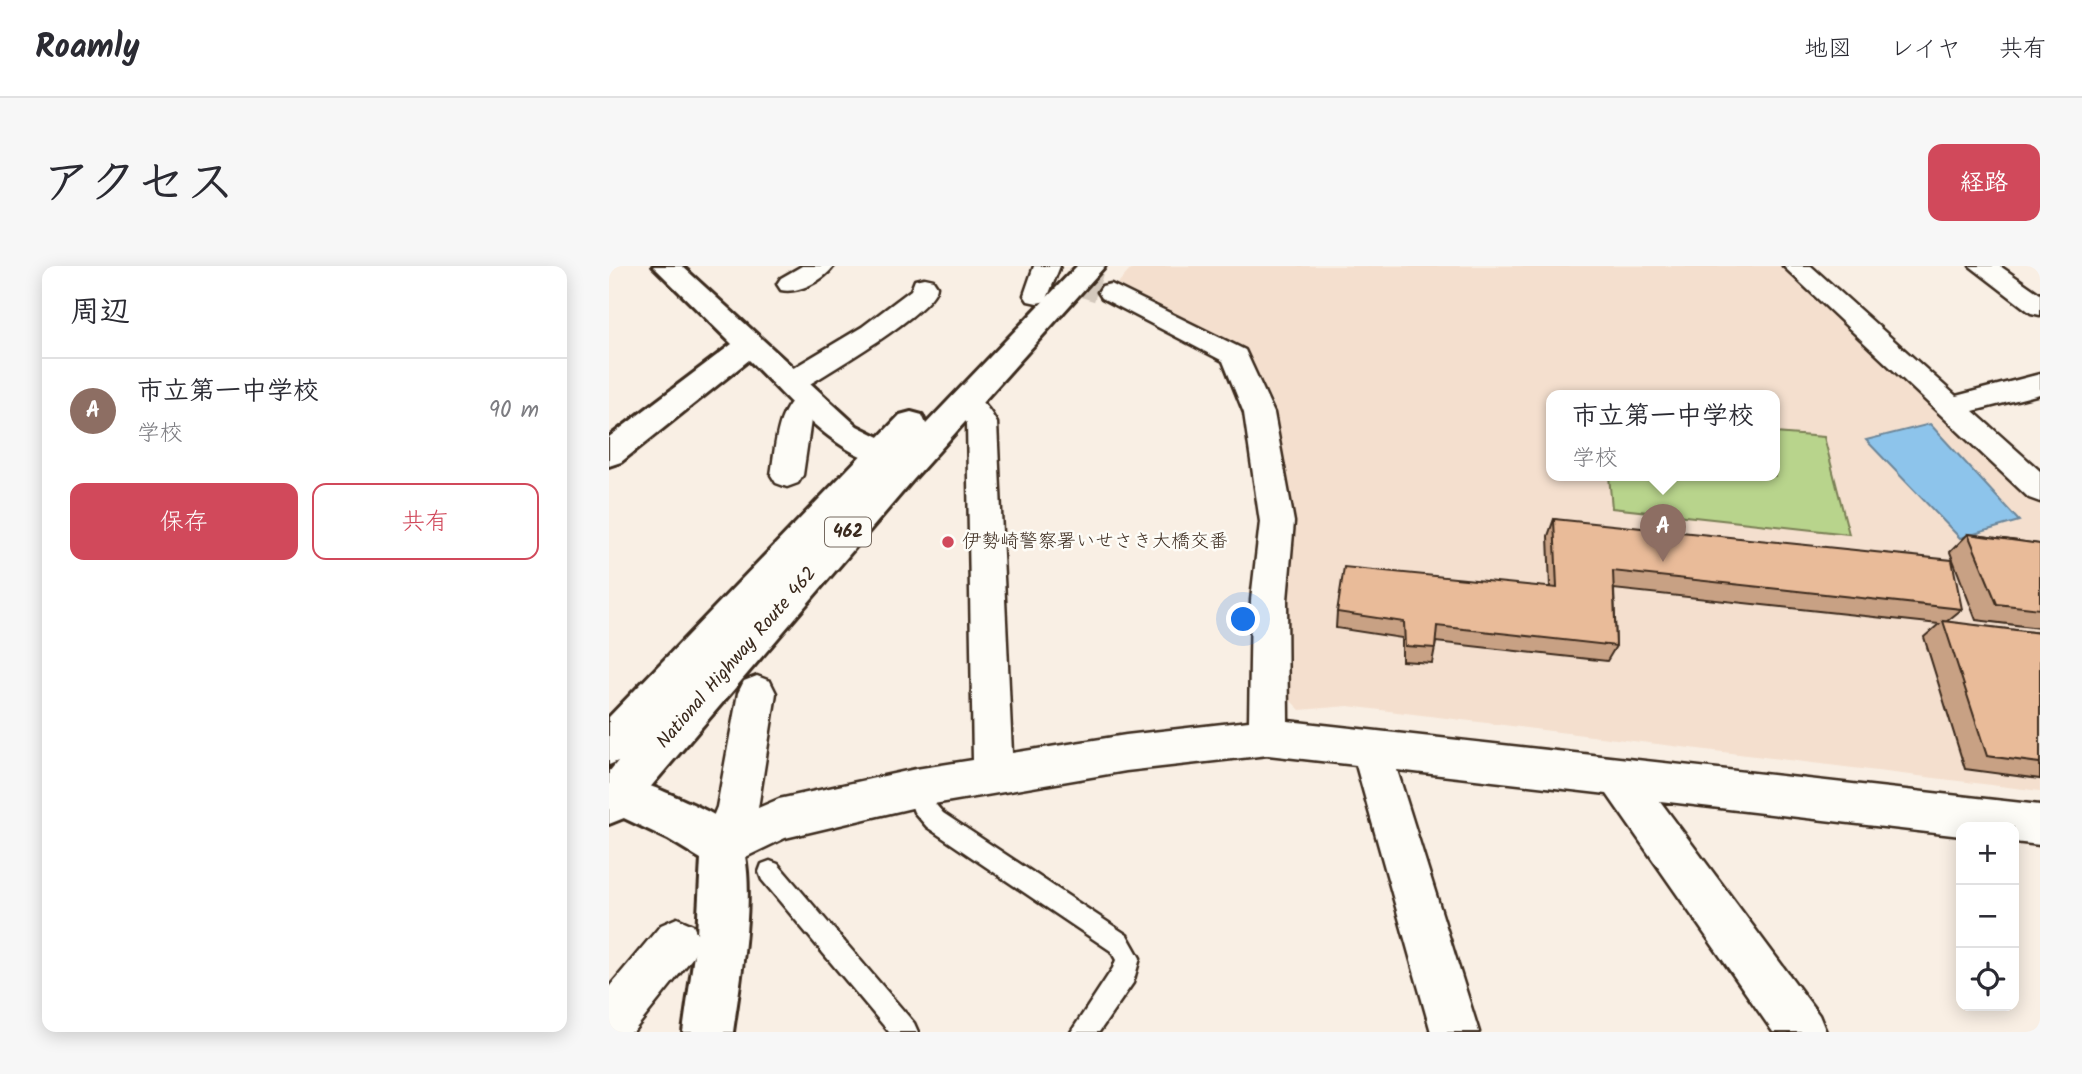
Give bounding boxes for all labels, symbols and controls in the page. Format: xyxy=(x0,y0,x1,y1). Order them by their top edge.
text: Roamly xyxy=(35,22,140,75)
text: 地図 xyxy=(1804,30,1852,69)
text: レイヤ xyxy=(1890,30,1961,69)
text: 共有 xyxy=(1999,30,2047,69)
button: 経路 xyxy=(1928,144,2040,221)
text: アクセス xyxy=(42,146,235,224)
text: 周辺 xyxy=(70,289,130,337)
text: 市立第一中学校 xyxy=(137,371,319,413)
popup xyxy=(1546,390,1780,481)
text: A xyxy=(86,393,100,429)
text: 90 m xyxy=(489,393,539,429)
text: 市立第一中学校 xyxy=(1572,396,1754,438)
text: 学校 xyxy=(137,416,183,452)
text: 学校 xyxy=(1572,441,1618,477)
button: 保存 xyxy=(70,483,298,560)
button: 共有 xyxy=(312,483,539,560)
pin: A xyxy=(1640,504,1686,562)
road number: 462 xyxy=(825,518,871,546)
place label: 伊勢崎警察署いせさき大橋交番 xyxy=(962,527,1228,557)
marker: 伊勢崎警察署いせさき大橋交番 xyxy=(940,534,956,550)
street label: National Highway Route 462 xyxy=(649,560,825,756)
your location xyxy=(1226,602,1260,636)
map controls xyxy=(1956,822,2019,1011)
button: + xyxy=(1956,822,2019,885)
button: − xyxy=(1956,885,2019,948)
button: locate xyxy=(1956,948,2019,1011)

